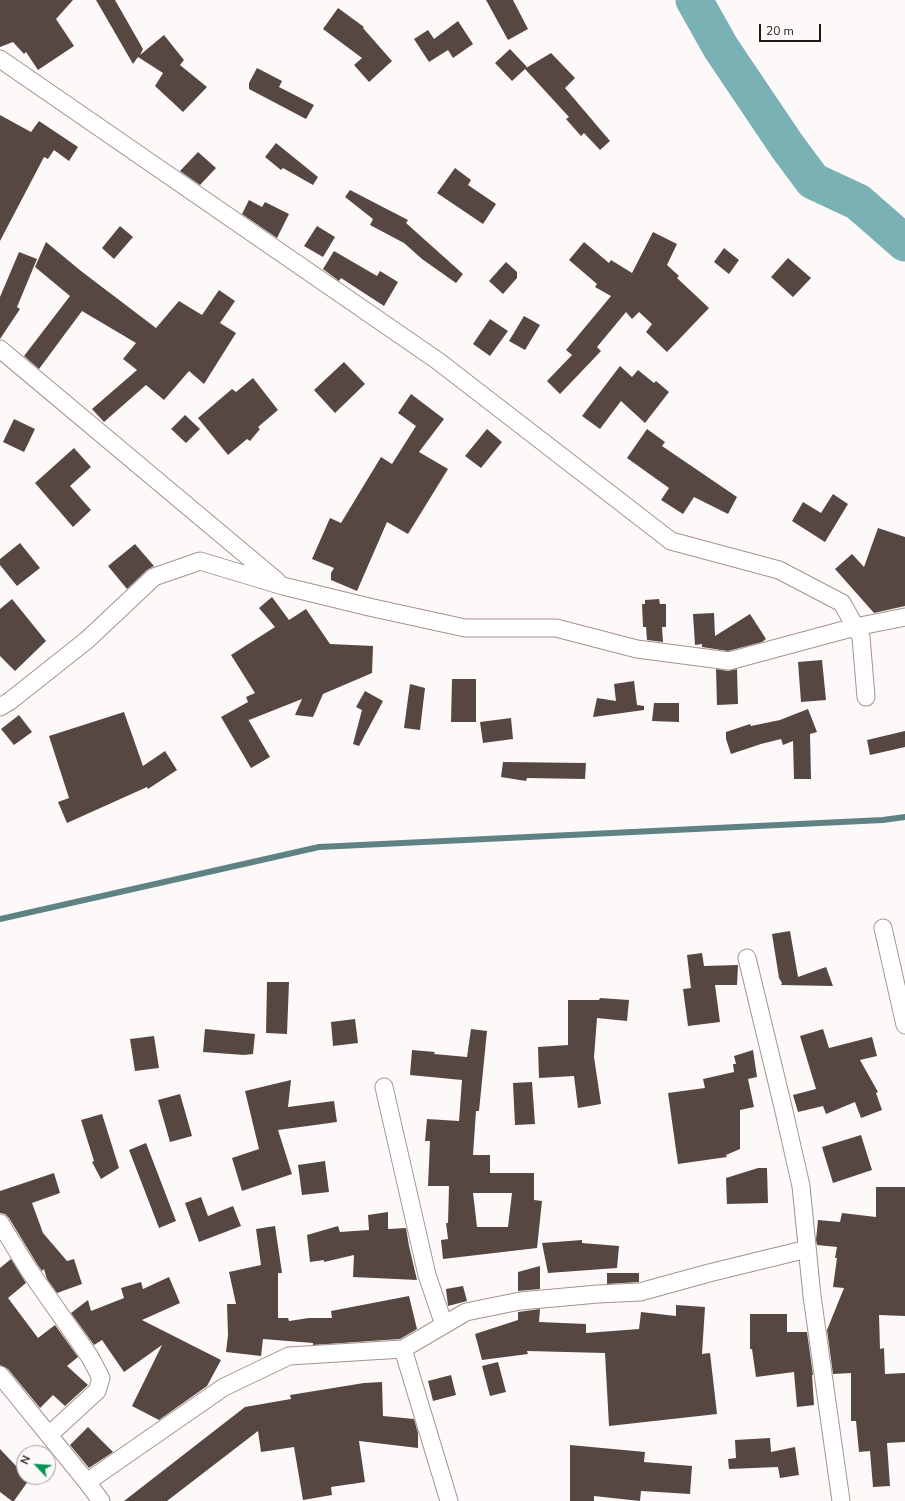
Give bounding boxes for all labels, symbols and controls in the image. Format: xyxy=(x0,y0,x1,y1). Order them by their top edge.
scale bar xyxy=(761,16,823,42)
text: 20 m xyxy=(766,23,794,39)
north arrow xyxy=(16,1445,56,1485)
text: N xyxy=(17,1453,34,1467)

